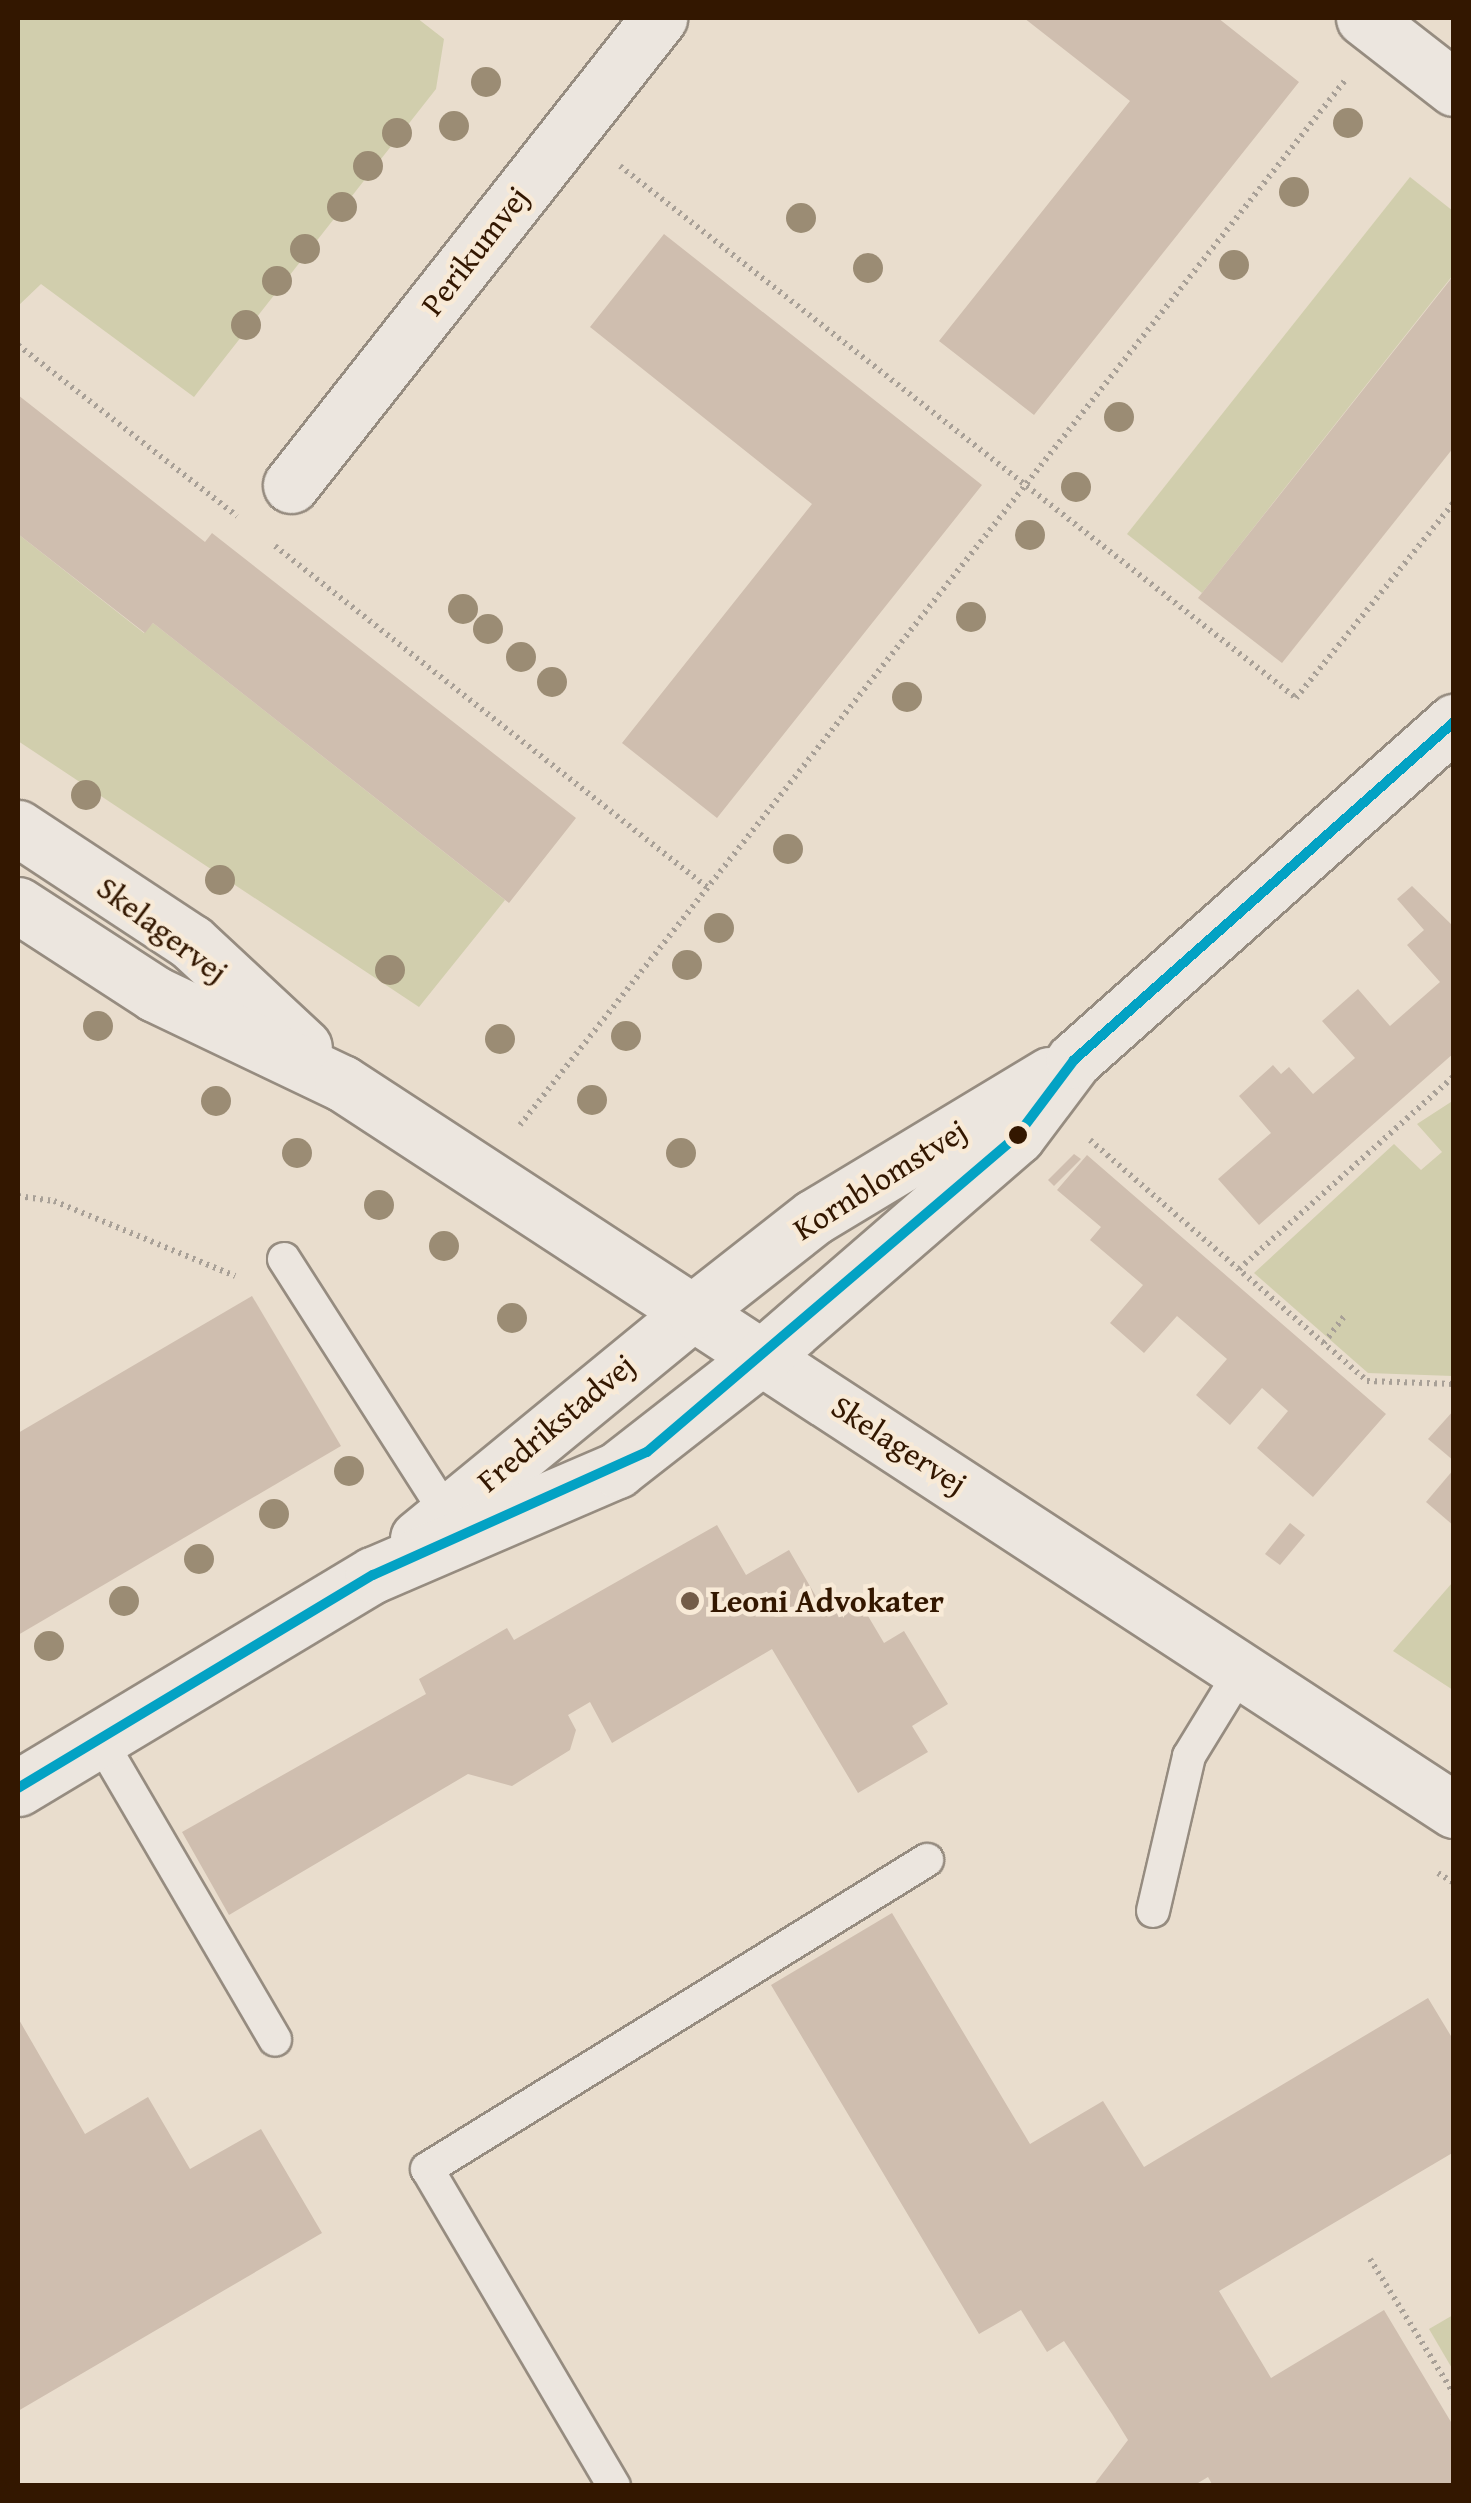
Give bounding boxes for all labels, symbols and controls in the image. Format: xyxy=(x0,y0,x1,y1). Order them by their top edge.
street label: Perikumvej xyxy=(413,179,537,323)
street label: Skelagervej xyxy=(89,869,235,991)
street label: Kornblomstvej xyxy=(786,1111,974,1249)
unlabelled marker xyxy=(1008,1125,1028,1145)
street label: Fredrikstadvej xyxy=(469,1346,643,1500)
street label: Skelagervej xyxy=(824,1387,974,1503)
place label: Leoni Advokater xyxy=(710,1582,944,1620)
marker: Leoni Advokater xyxy=(679,1590,701,1612)

